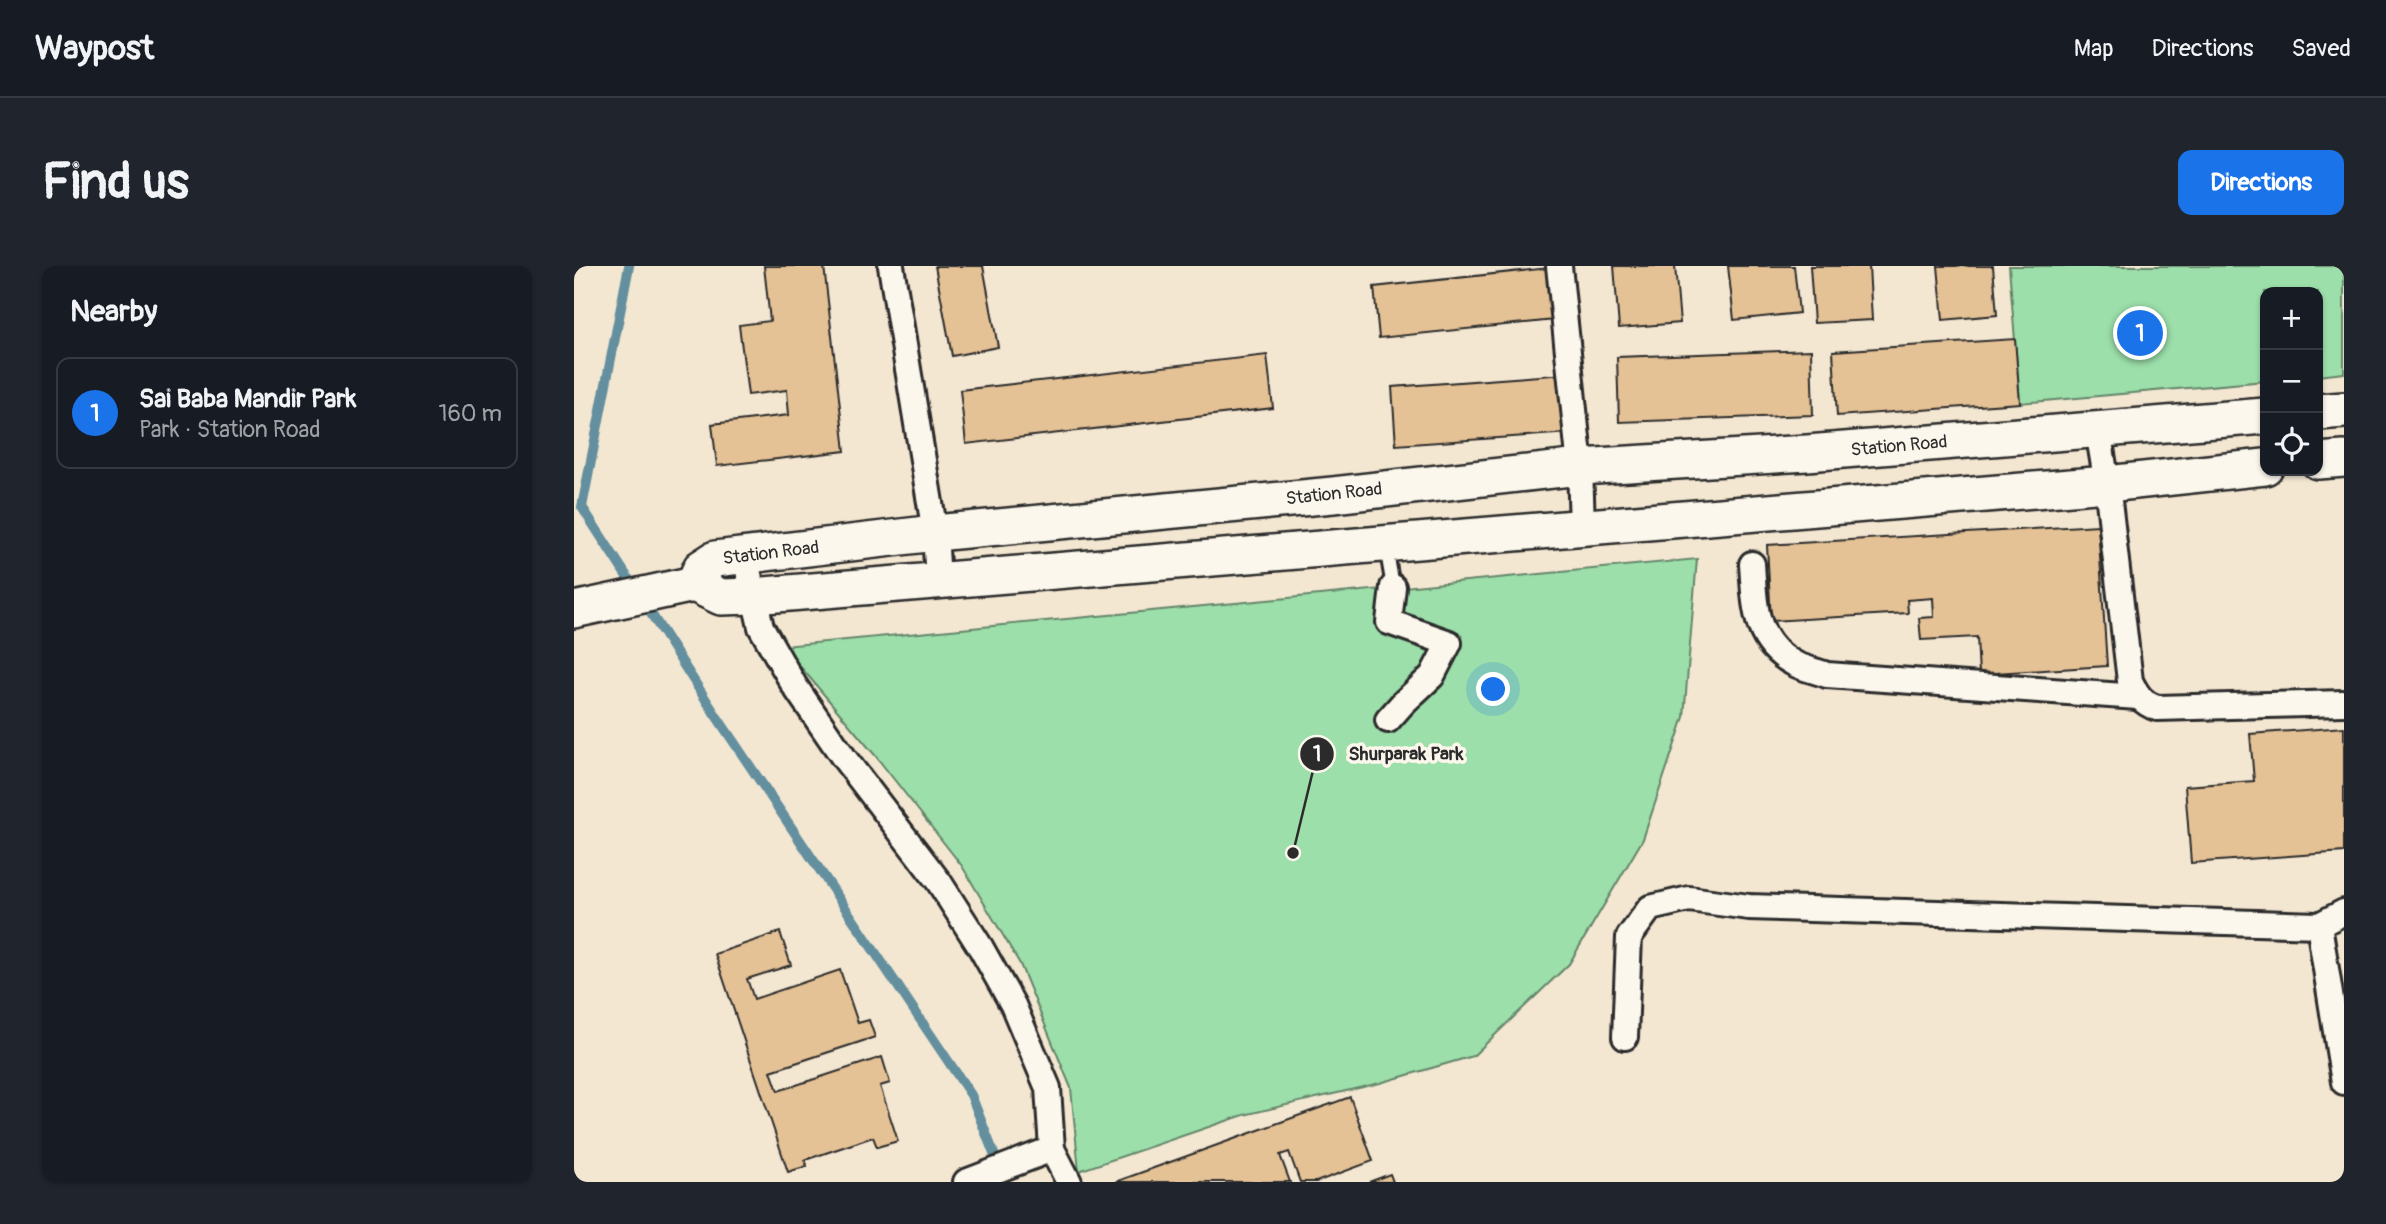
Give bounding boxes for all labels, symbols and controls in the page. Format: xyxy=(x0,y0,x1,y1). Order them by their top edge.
text: Waypost xyxy=(35,28,154,69)
text: Map xyxy=(2074,34,2114,63)
text: Directions xyxy=(2152,34,2253,63)
text: Saved xyxy=(2291,34,2351,63)
button: Directions xyxy=(2178,150,2344,215)
text: Find us xyxy=(42,152,189,213)
map controls xyxy=(2260,287,2323,476)
button: + xyxy=(2260,287,2323,350)
text: Nearby xyxy=(70,293,157,330)
pin: 1 xyxy=(2117,307,2163,359)
button: − xyxy=(2260,350,2323,413)
text: Sai Baba Mandir Park xyxy=(139,383,356,415)
text: 1 xyxy=(91,399,100,428)
text: 160 m xyxy=(438,399,502,428)
button: locate xyxy=(2260,413,2323,476)
text: Park · Station Road xyxy=(139,415,321,444)
street label: Station Road xyxy=(1850,430,1948,462)
street label: Station Road xyxy=(1285,477,1383,511)
street label: Station Road xyxy=(722,536,820,570)
your location xyxy=(1476,672,1510,706)
callout: Shurparak Park xyxy=(1299,734,1477,774)
text: 1 xyxy=(1313,741,1321,768)
text: Shurparak Park xyxy=(1348,742,1465,766)

